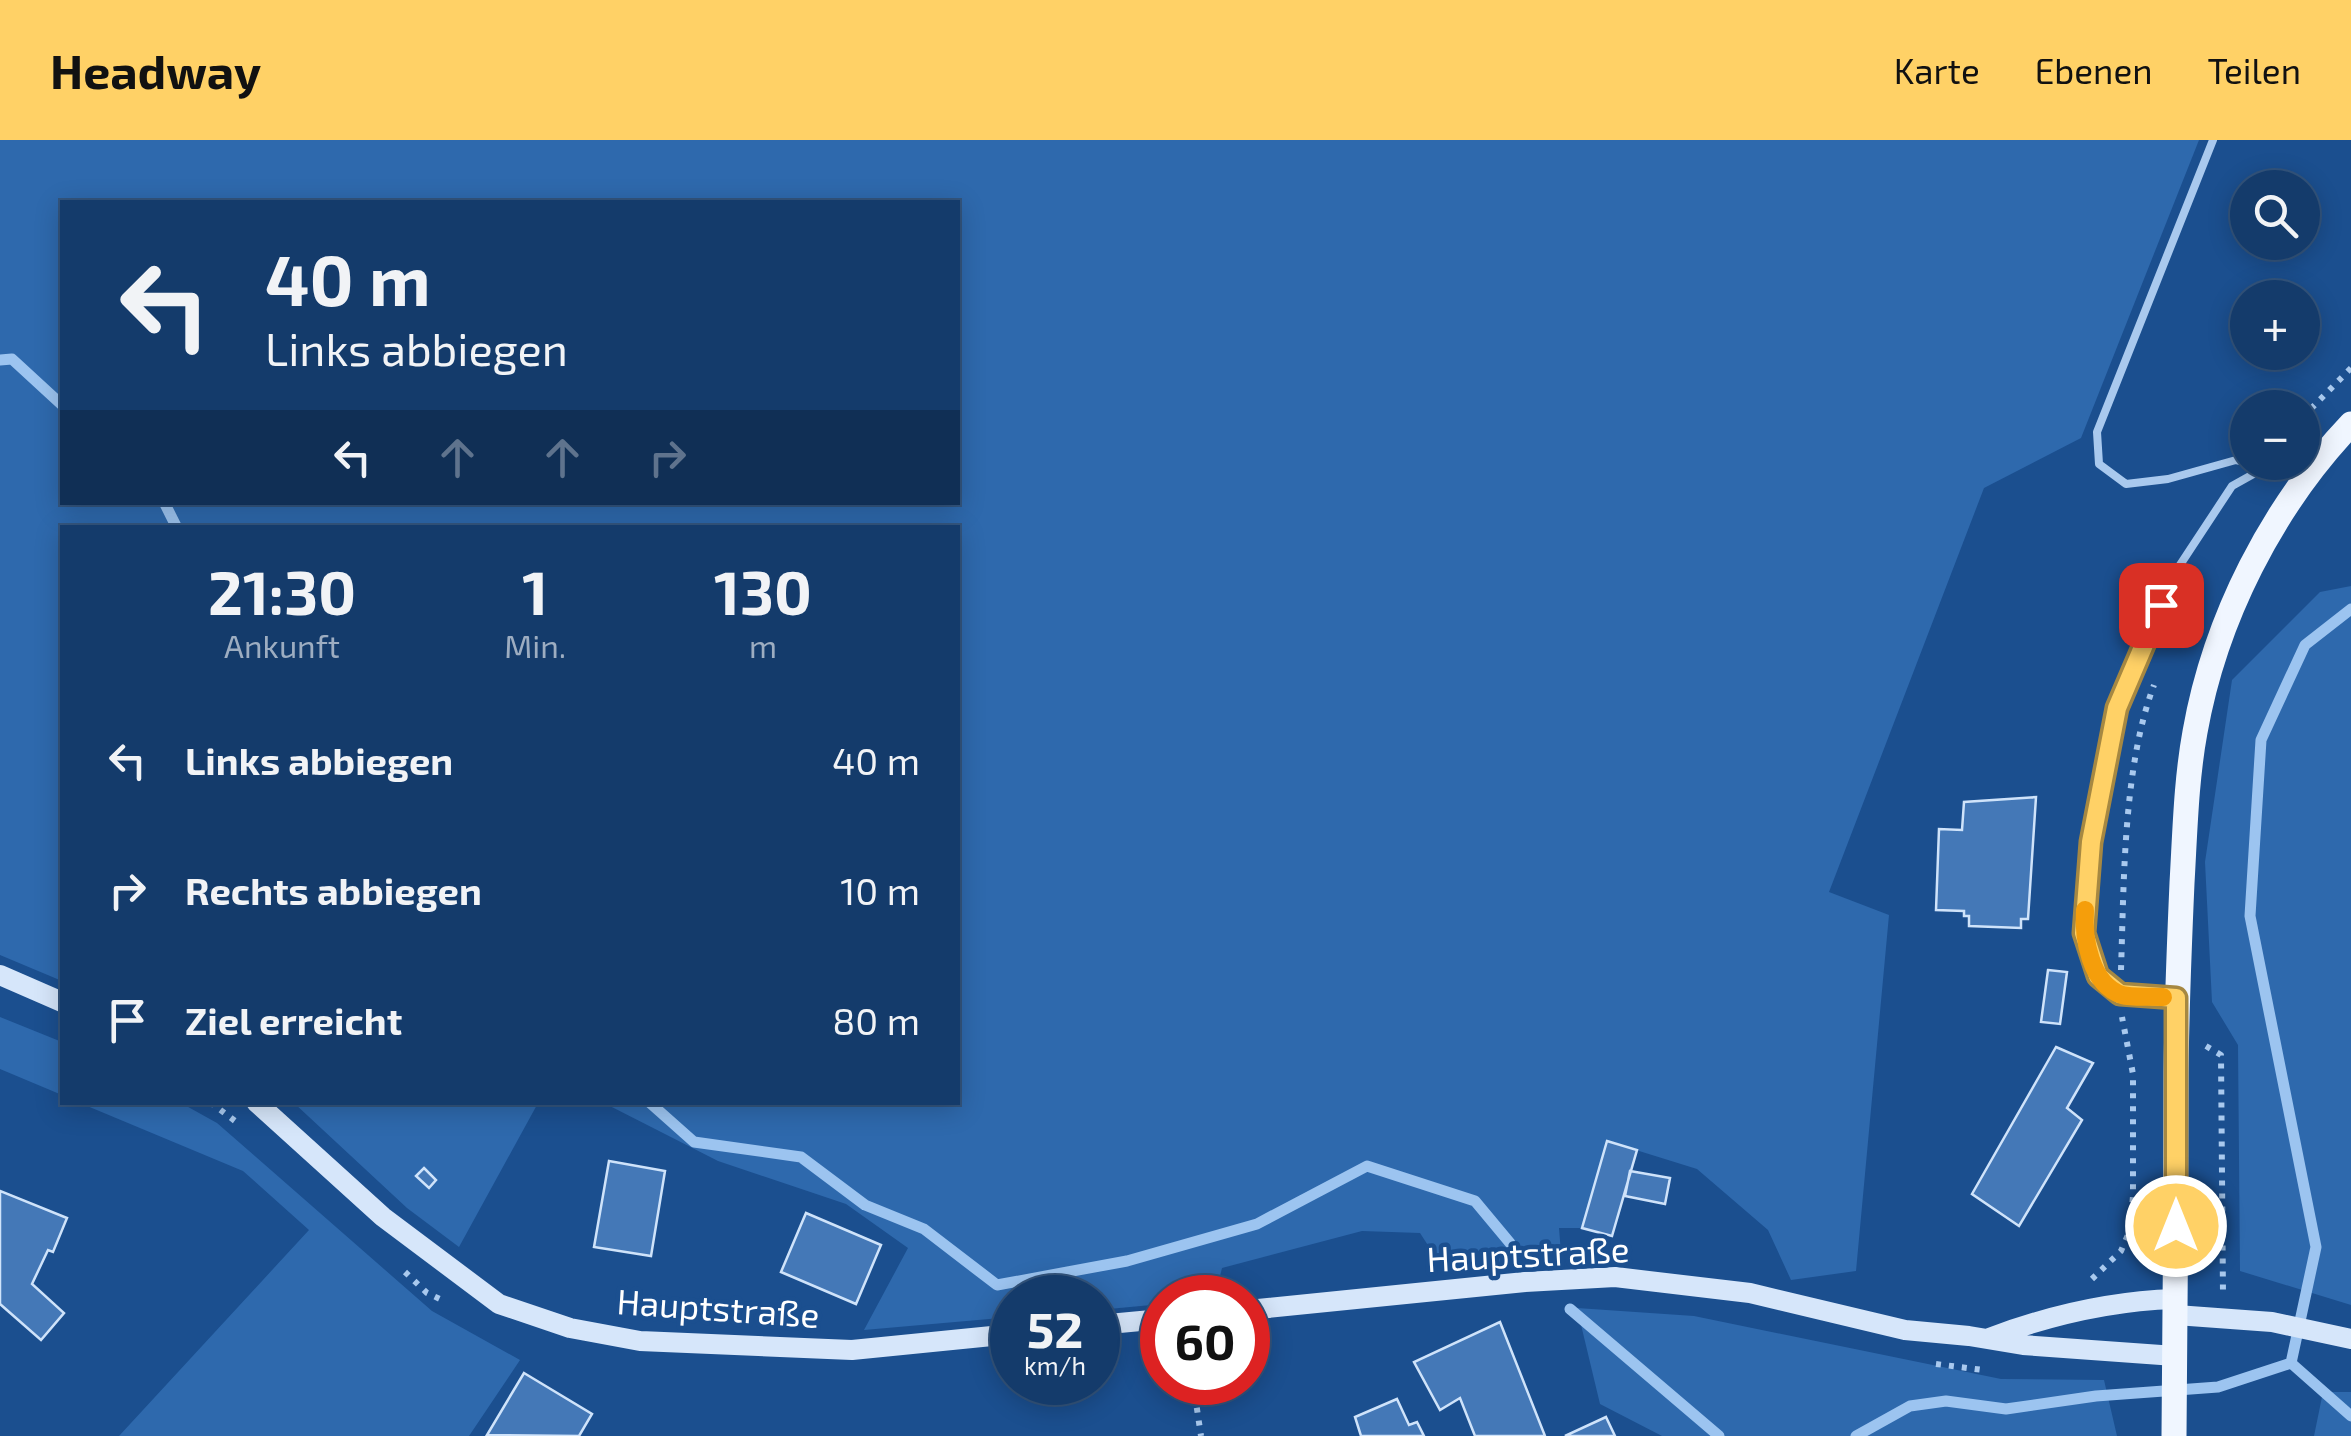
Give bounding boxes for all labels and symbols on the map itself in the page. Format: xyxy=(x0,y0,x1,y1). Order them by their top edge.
pin xyxy=(2119,563,2204,648)
position arrow xyxy=(2124,1174,2228,1278)
street label: Hauptstraße xyxy=(1425,1227,1630,1279)
speed limit sign: 60 xyxy=(1140,1275,1270,1405)
street label: Hauptstraße xyxy=(615,1279,821,1335)

